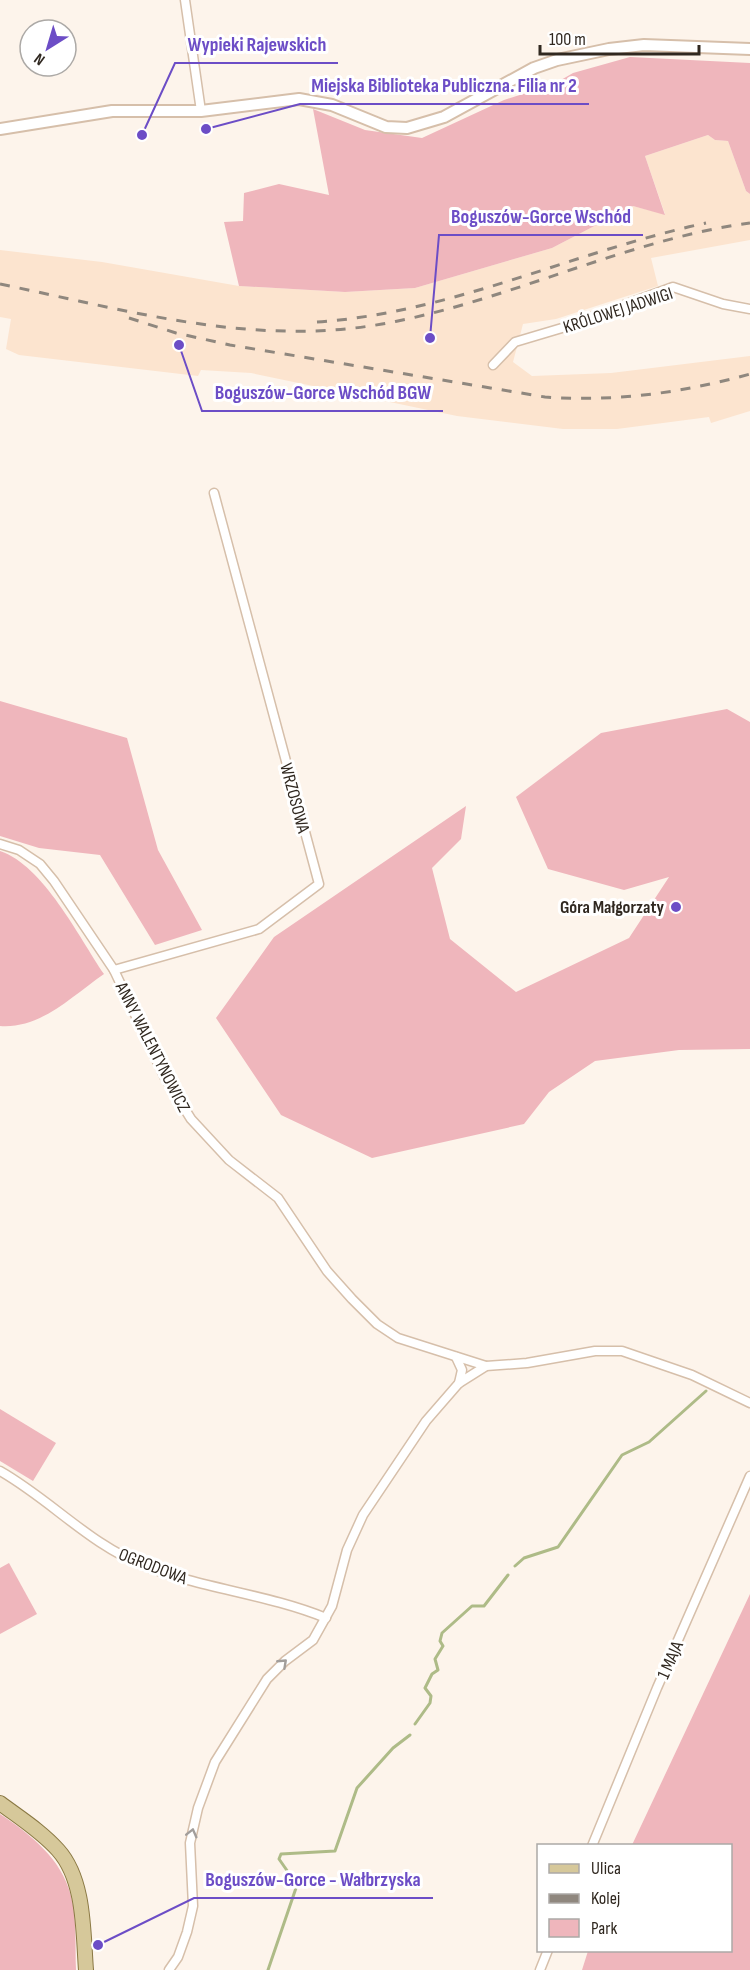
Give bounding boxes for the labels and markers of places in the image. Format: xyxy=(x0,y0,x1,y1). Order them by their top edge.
callout: Wypieki Rajewskich xyxy=(175,25,338,63)
callout: Miejska Biblioteka Publiczna. Filia nr 2 xyxy=(300,66,589,104)
callout: Boguszów-Gorce Wschód xyxy=(439,197,643,235)
callout: Boguszów-Gorce Wschód BGW xyxy=(202,373,443,411)
place label: Góra Małgorzaty xyxy=(560,897,664,918)
marker: Góra Małgorzaty xyxy=(669,900,683,914)
callout: Boguszów-Gorce - Wałbrzyska xyxy=(194,1860,433,1898)

